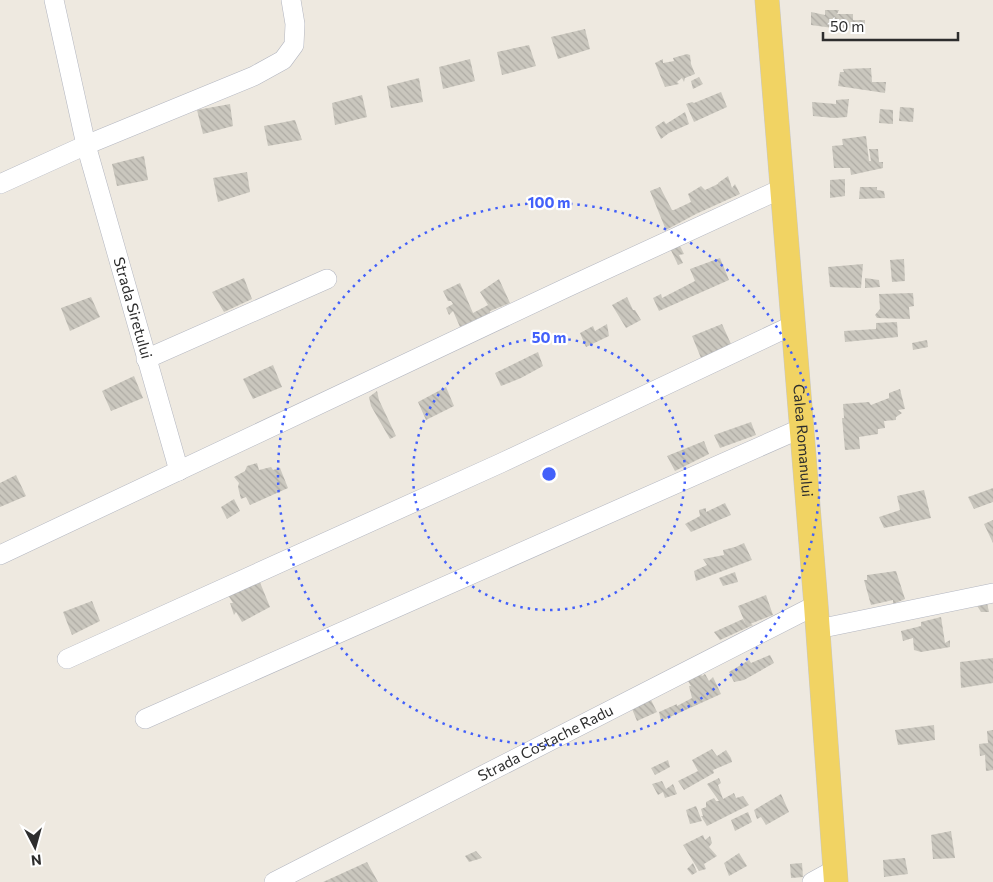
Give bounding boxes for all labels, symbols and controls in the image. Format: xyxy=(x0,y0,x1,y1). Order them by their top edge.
scale bar xyxy=(823,10,958,42)
text: 50 m xyxy=(830,17,864,35)
text: 100 m xyxy=(528,193,570,211)
street label: Strada Siretului xyxy=(110,255,156,361)
text: 50 m xyxy=(532,328,566,346)
street label: Calea Romanului xyxy=(790,383,817,498)
centre of rings xyxy=(540,465,558,483)
street label: Strada Costache Radu xyxy=(474,700,616,784)
north arrow xyxy=(10,822,60,872)
text: N xyxy=(30,851,43,869)

